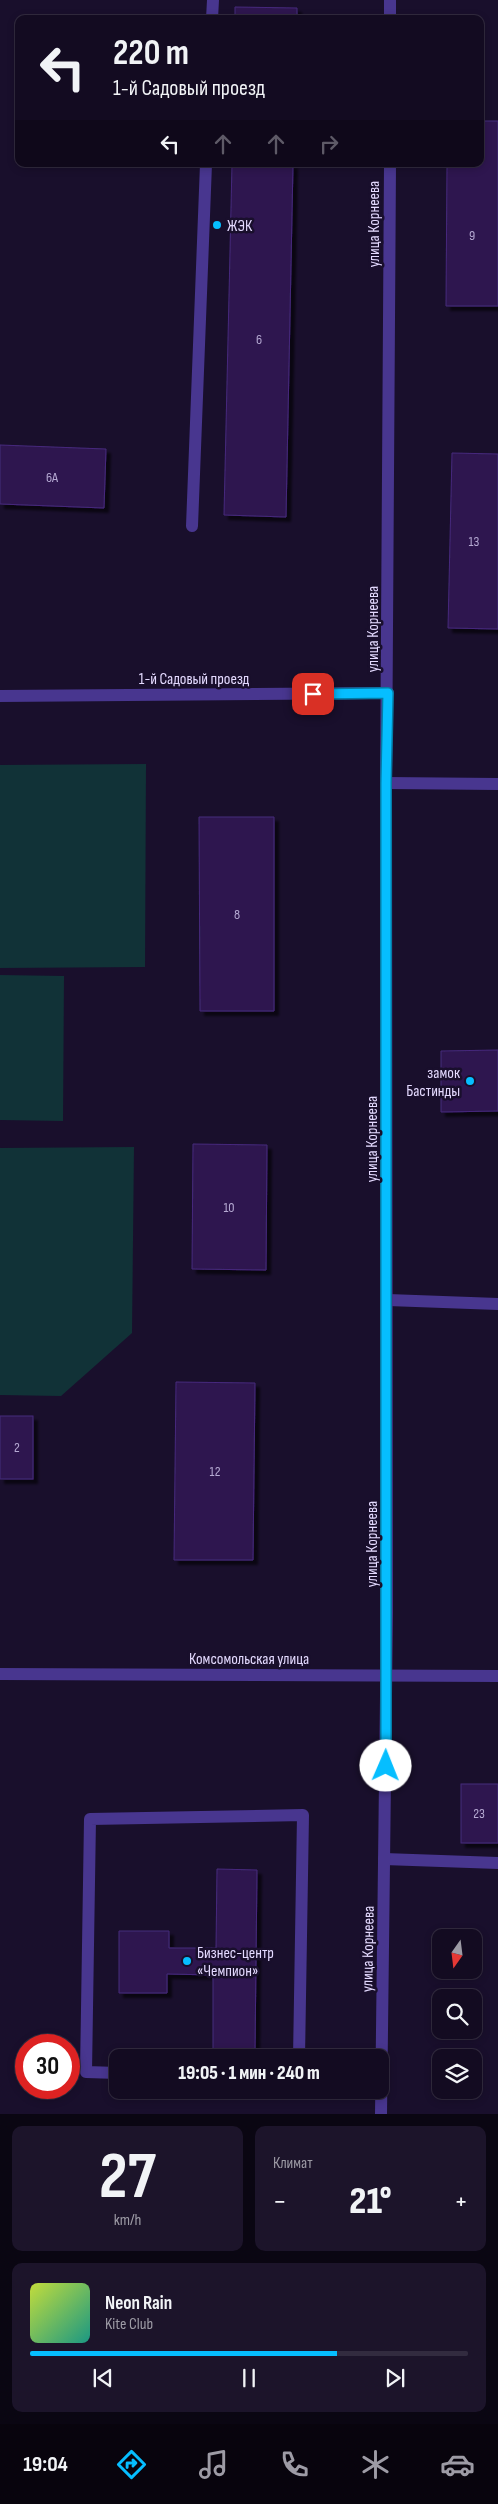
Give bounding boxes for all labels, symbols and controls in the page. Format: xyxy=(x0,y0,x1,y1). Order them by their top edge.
text: 220 m xyxy=(113,32,189,75)
icon: left xyxy=(30,35,95,100)
text: 1-й Садовый проезд xyxy=(113,75,265,102)
icon: left xyxy=(156,130,184,158)
icon: ahead xyxy=(209,130,237,158)
icon: ahead xyxy=(262,130,290,158)
icon: right xyxy=(315,130,343,158)
street label: улица Корнеева xyxy=(365,181,384,267)
place label: ЖЭК xyxy=(227,217,253,236)
marker: ЖЭК xyxy=(211,219,223,231)
house number: 9 xyxy=(469,227,475,244)
house number: 6 xyxy=(256,331,262,348)
house number: 6А xyxy=(46,469,59,486)
house number: 13 xyxy=(469,533,480,550)
street label: улица Корнеева xyxy=(364,586,383,672)
street label: 1-й Садовый проезд xyxy=(139,670,250,689)
pin xyxy=(292,673,334,715)
icon: arrive xyxy=(299,680,327,708)
house number: 8 xyxy=(234,906,240,923)
place label: замок Бастинды xyxy=(406,1064,461,1101)
marker: замок Бастинды xyxy=(464,1075,476,1087)
street label: улица Корнеева xyxy=(363,1096,382,1182)
house number: 10 xyxy=(223,1199,235,1216)
house number: 2 xyxy=(14,1439,20,1456)
house number: 12 xyxy=(210,1463,221,1480)
street label: улица Корнеева xyxy=(363,1501,382,1587)
street label: Комсомольская улица xyxy=(189,1650,309,1669)
position arrow xyxy=(359,1739,411,1791)
house number: 23 xyxy=(473,1805,485,1822)
street label: улица Корнеева xyxy=(358,1906,379,1992)
north arrow xyxy=(432,1929,482,1979)
map controls xyxy=(432,1929,482,2099)
place label: Бизнес-центр «Чемпион» xyxy=(197,1944,274,1981)
marker: Бизнес-центр «Чемпион» xyxy=(181,1955,193,1967)
button: search xyxy=(432,1989,482,2039)
speed limit sign: 30 xyxy=(15,2034,80,2099)
button: layers xyxy=(432,2049,482,2099)
text: 19:05 · 1 мин · 240 m xyxy=(178,2062,320,2085)
text: 27 xyxy=(99,2139,156,2217)
text: Климат xyxy=(273,2154,313,2173)
text: 21° xyxy=(349,2179,392,2224)
text: − xyxy=(273,2185,287,2218)
text: + xyxy=(454,2185,468,2218)
text: km/h xyxy=(114,2211,141,2230)
text: Neon Rain xyxy=(105,2292,172,2315)
text: Kite Club xyxy=(105,2315,153,2334)
icon: previous xyxy=(89,2364,117,2392)
icon: pause xyxy=(235,2364,263,2392)
icon: next xyxy=(381,2364,409,2392)
icon: directions xyxy=(114,2447,149,2482)
icon: music xyxy=(196,2447,231,2482)
icon: phone xyxy=(277,2447,312,2482)
icon: climate xyxy=(358,2447,393,2482)
icon: car xyxy=(440,2447,475,2482)
text: 19:04 xyxy=(23,2451,68,2478)

